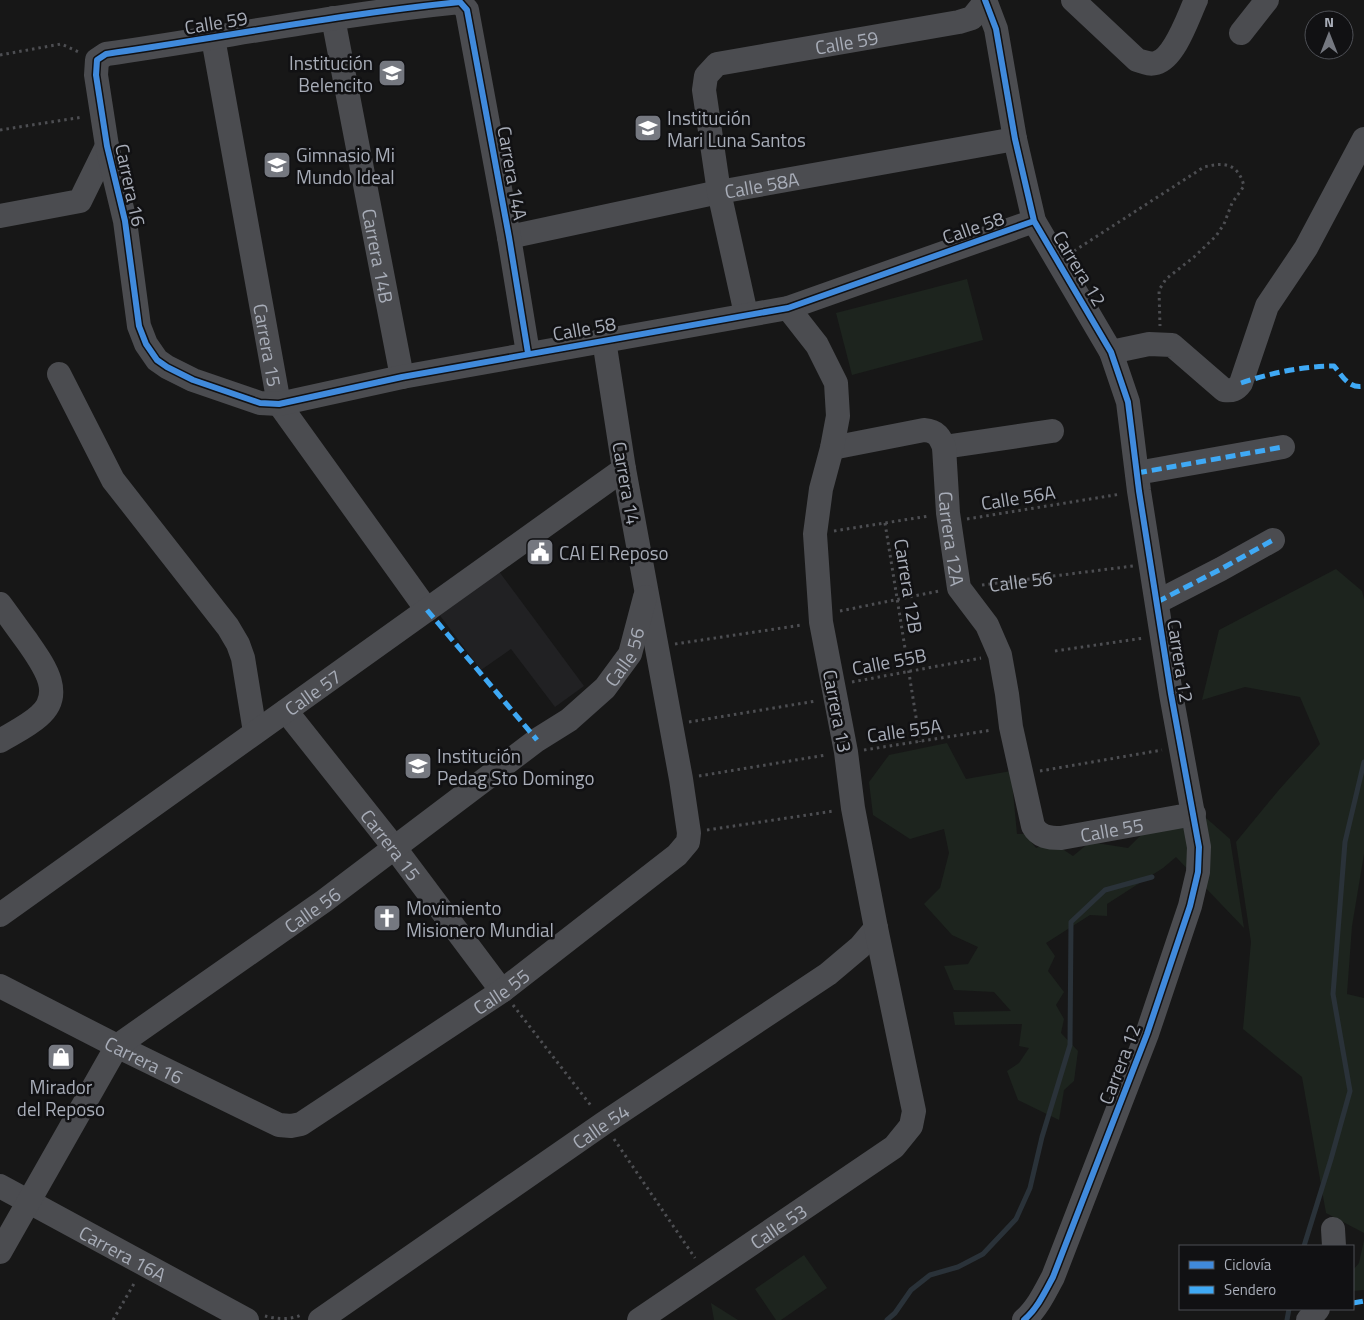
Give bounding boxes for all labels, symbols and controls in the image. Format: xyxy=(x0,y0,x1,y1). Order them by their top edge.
street label: Calle 59 xyxy=(182,3,250,41)
north arrow xyxy=(1304,10,1354,60)
text: N xyxy=(1324,11,1334,32)
street label: Calle 59 xyxy=(813,22,880,61)
place label: Institución Belencito xyxy=(289,48,373,99)
school or university icon: Institución Belencito xyxy=(377,58,407,88)
place label: Institución Mari Luna Santos xyxy=(667,103,806,154)
school or university icon: Institución Mari Luna Santos xyxy=(633,113,663,143)
street label: Carrera 14A xyxy=(490,124,536,222)
place label: Gimnasio Mi Mundo Ideal xyxy=(296,140,395,191)
street label: Carrera 16 xyxy=(108,141,154,229)
school or university icon: Gimnasio Mi Mundo Ideal xyxy=(262,150,292,180)
street label: Calle 58A xyxy=(722,163,801,205)
street label: Calle 58 xyxy=(938,203,1008,251)
street label: Carrera 14B xyxy=(355,206,402,305)
street label: Carrera 12 xyxy=(1046,225,1114,311)
street label: Carrera 15 xyxy=(247,301,290,389)
street label: Calle 58 xyxy=(550,308,618,348)
street label: Carrera 14 xyxy=(605,439,649,527)
street label: Calle 56A xyxy=(979,477,1057,517)
street label: Carrera 12A xyxy=(932,490,973,588)
street label: Carrera 12B xyxy=(887,536,931,636)
public building icon: CAI El Reposo xyxy=(525,537,555,567)
place label: CAI El Reposo xyxy=(559,538,669,567)
street label: Calle 56 xyxy=(987,562,1054,598)
street label: Carrera 12 xyxy=(1160,617,1202,705)
street label: Calle 56 xyxy=(597,624,651,692)
street label: Calle 55B xyxy=(849,640,929,682)
street label: Calle 57 xyxy=(278,661,347,722)
street label: Carrera 13 xyxy=(816,667,860,755)
street label: Calle 55A xyxy=(865,710,943,750)
place label: Institución Pedag Sto Domingo xyxy=(437,741,595,792)
school or university icon: Institución Pedag Sto Domingo xyxy=(403,751,433,781)
street label: Carrera 15 xyxy=(354,802,429,886)
street label: Calle 55 xyxy=(1078,809,1146,849)
street label: Calle 56 xyxy=(278,879,346,940)
place label: Movimiento Misionero Mundial xyxy=(406,893,554,944)
church icon: Movimiento Misionero Mundial xyxy=(372,903,402,933)
street label: Calle 55 xyxy=(467,961,535,1021)
street label: Carrera 12 xyxy=(1090,1020,1148,1108)
street label: Carrera 16 xyxy=(100,1028,189,1091)
shop icon: Mirador del Reposo xyxy=(46,1042,76,1072)
place label: Mirador del Reposo xyxy=(17,1072,105,1123)
street label: Calle 54 xyxy=(566,1096,635,1156)
street label: Calle 53 xyxy=(744,1196,813,1256)
street label: Carrera 16A xyxy=(74,1217,172,1288)
legend xyxy=(1179,1245,1354,1310)
text: Ciclovía xyxy=(1224,1253,1272,1276)
text: Sendero xyxy=(1224,1278,1276,1301)

